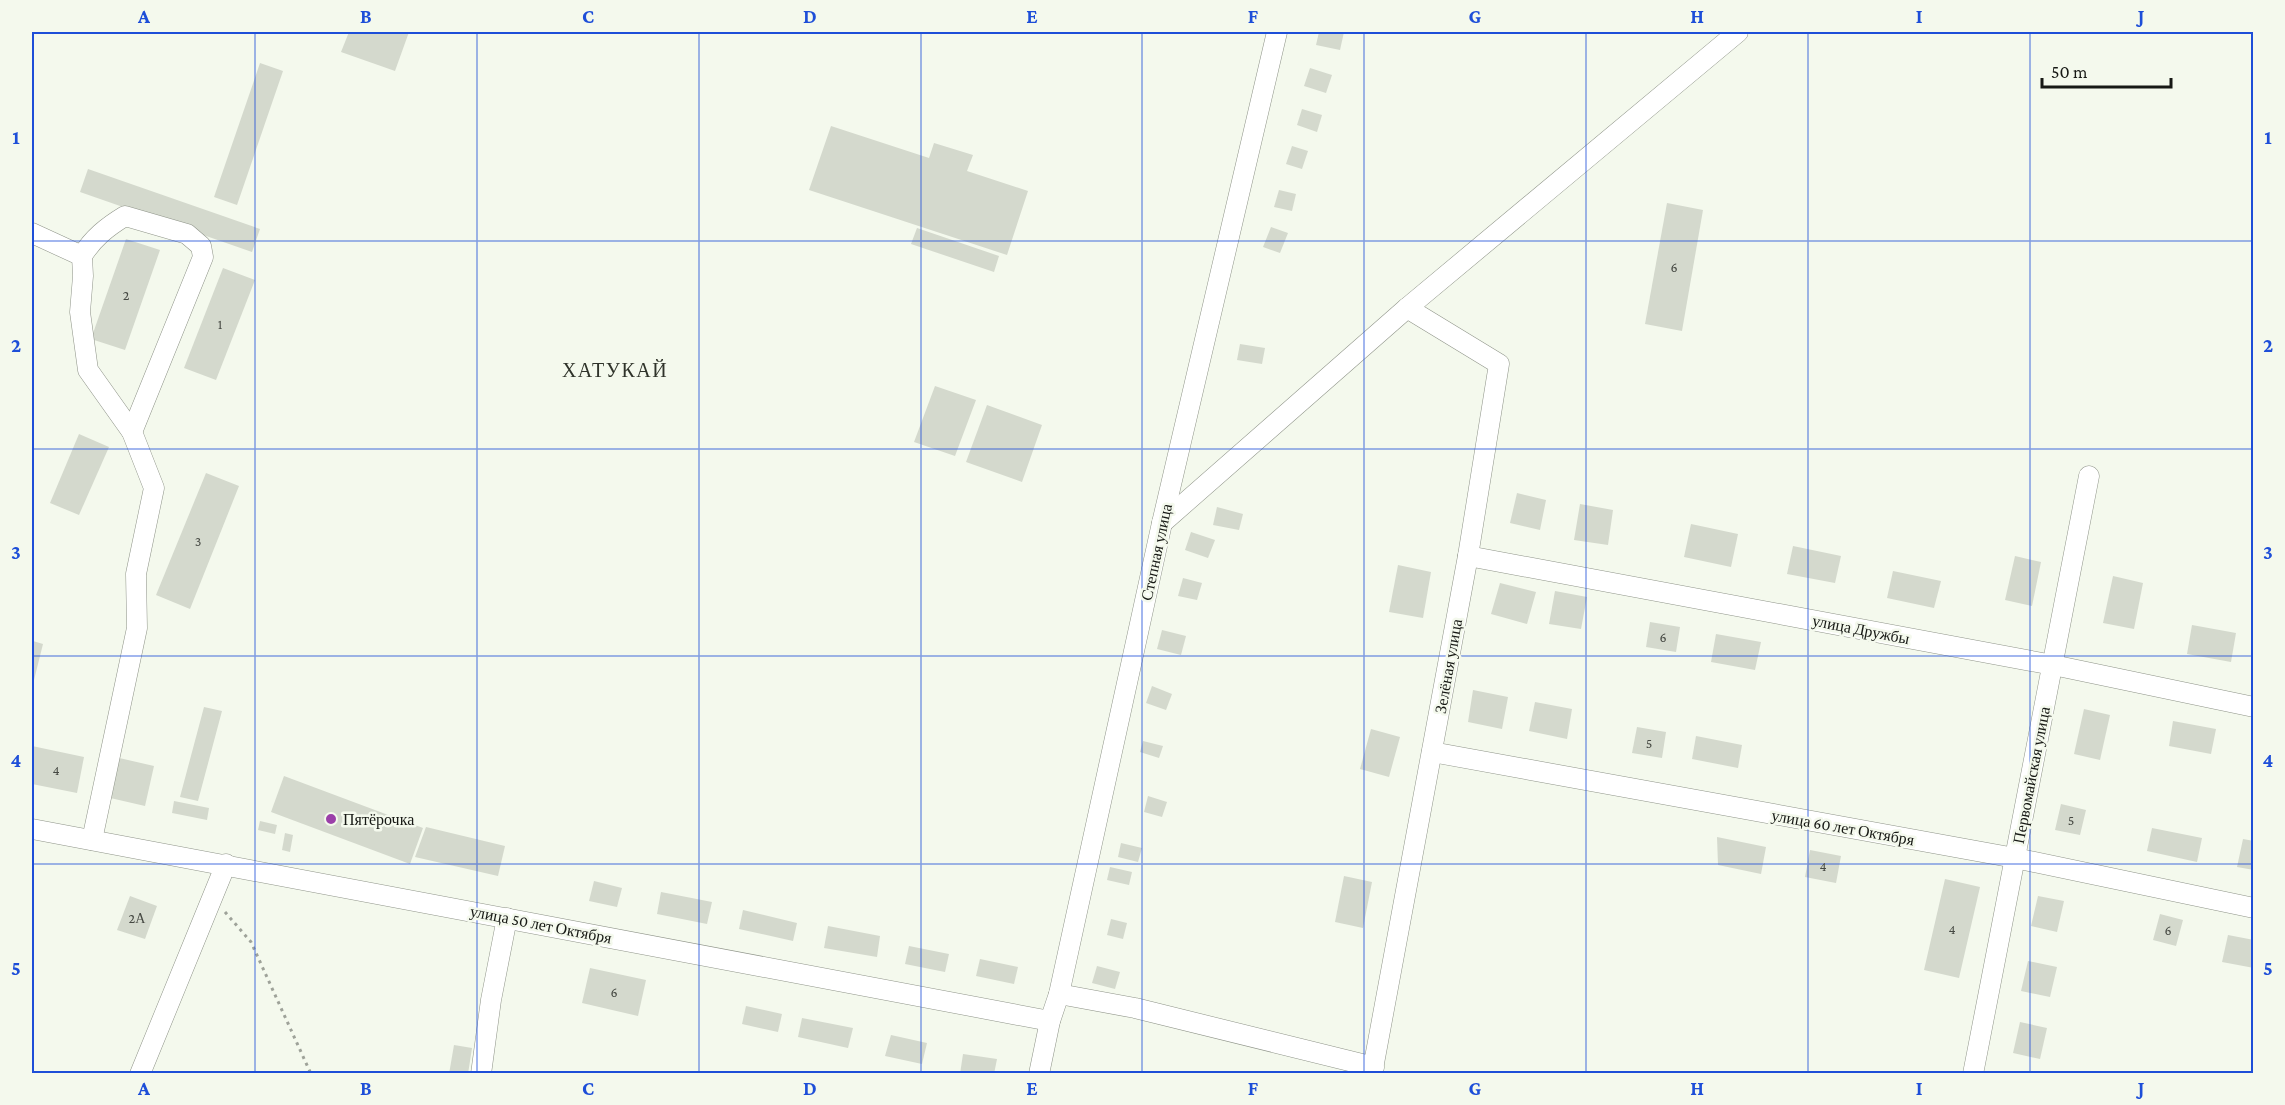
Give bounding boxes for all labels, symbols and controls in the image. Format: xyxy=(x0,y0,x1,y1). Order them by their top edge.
text: A xyxy=(137,5,151,27)
text: B xyxy=(360,5,372,27)
text: C xyxy=(582,5,594,27)
text: D xyxy=(803,5,817,27)
text: E xyxy=(1026,5,1038,27)
text: F xyxy=(1248,5,1259,27)
text: G xyxy=(1469,5,1482,27)
text: H xyxy=(1690,5,1704,27)
text: I xyxy=(1916,5,1923,27)
text: J xyxy=(2136,5,2145,27)
scale bar xyxy=(2042,51,2171,89)
text: 50 m xyxy=(2051,62,2088,82)
text: 1 xyxy=(12,126,20,148)
text: 1 xyxy=(2264,126,2272,148)
house number: 6 xyxy=(1670,259,1678,275)
house number: 2 xyxy=(123,287,130,303)
house number: 1 xyxy=(218,316,223,332)
text: 2 xyxy=(11,334,21,356)
text: 2 xyxy=(2263,334,2273,356)
district label: ХАТУКАЙ xyxy=(562,359,668,381)
street label: Степная улица xyxy=(1138,502,1176,602)
house number: 3 xyxy=(195,533,201,549)
text: 3 xyxy=(11,541,21,563)
text: 3 xyxy=(2263,541,2273,563)
street label: улица Дружбы xyxy=(1811,612,1911,648)
street label: Зелёная улица xyxy=(1432,617,1466,715)
house number: 6 xyxy=(1659,629,1667,645)
street label: Первомайская улица xyxy=(2010,705,2054,845)
house number: 5 xyxy=(1646,735,1652,751)
text: 4 xyxy=(11,749,22,771)
text: 4 xyxy=(2263,749,2274,771)
house number: 4 xyxy=(52,762,60,778)
street label: улица 60 лет Октября xyxy=(1770,807,1916,850)
place label: Пятёрочка xyxy=(343,811,414,829)
marker: Пятёрочка xyxy=(324,812,338,826)
house number: 5 xyxy=(2068,812,2074,828)
house number: 4 xyxy=(1819,858,1827,874)
street label: улица 50 лет Октября xyxy=(468,902,614,948)
house number: 2А xyxy=(129,910,146,926)
house number: 4 xyxy=(1948,921,1956,937)
house number: 6 xyxy=(2164,922,2172,938)
text: 5 xyxy=(11,957,21,979)
text: 5 xyxy=(2263,957,2273,979)
house number: 6 xyxy=(610,984,618,1000)
text: A xyxy=(137,1077,151,1099)
text: B xyxy=(360,1077,372,1099)
text: C xyxy=(582,1077,594,1099)
text: D xyxy=(803,1077,817,1099)
text: E xyxy=(1026,1077,1038,1099)
text: F xyxy=(1248,1077,1259,1099)
text: G xyxy=(1469,1077,1482,1099)
text: H xyxy=(1690,1077,1704,1099)
text: I xyxy=(1916,1077,1923,1099)
text: J xyxy=(2136,1077,2145,1099)

